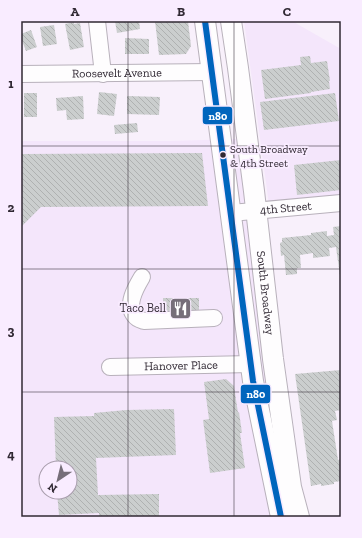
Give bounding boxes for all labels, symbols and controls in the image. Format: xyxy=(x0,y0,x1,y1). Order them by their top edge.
text: A xyxy=(71,4,80,19)
text: B xyxy=(177,4,185,19)
text: C xyxy=(283,4,291,19)
street label: Roosevelt Avenue xyxy=(72,66,162,80)
text: 1 xyxy=(8,76,14,91)
line badge: n80 xyxy=(202,106,233,125)
text: n80 xyxy=(209,110,227,123)
place label: South Broadway & 4th Street xyxy=(230,143,308,170)
marker: South Broadway & 4th Street xyxy=(218,150,228,160)
street label: 4th Street xyxy=(259,199,313,217)
text: 2 xyxy=(8,200,15,215)
street label: South Broadway xyxy=(254,250,277,337)
restaurant icon: Taco Bell xyxy=(168,295,194,321)
place label: Taco Bell xyxy=(119,301,166,315)
text: 3 xyxy=(8,323,15,338)
street label: Hanover Place xyxy=(144,358,218,373)
line badge: n80 xyxy=(240,384,271,404)
text: n80 xyxy=(247,388,265,401)
text: 4 xyxy=(7,447,15,462)
north arrow xyxy=(38,460,78,500)
text: N xyxy=(45,480,60,496)

